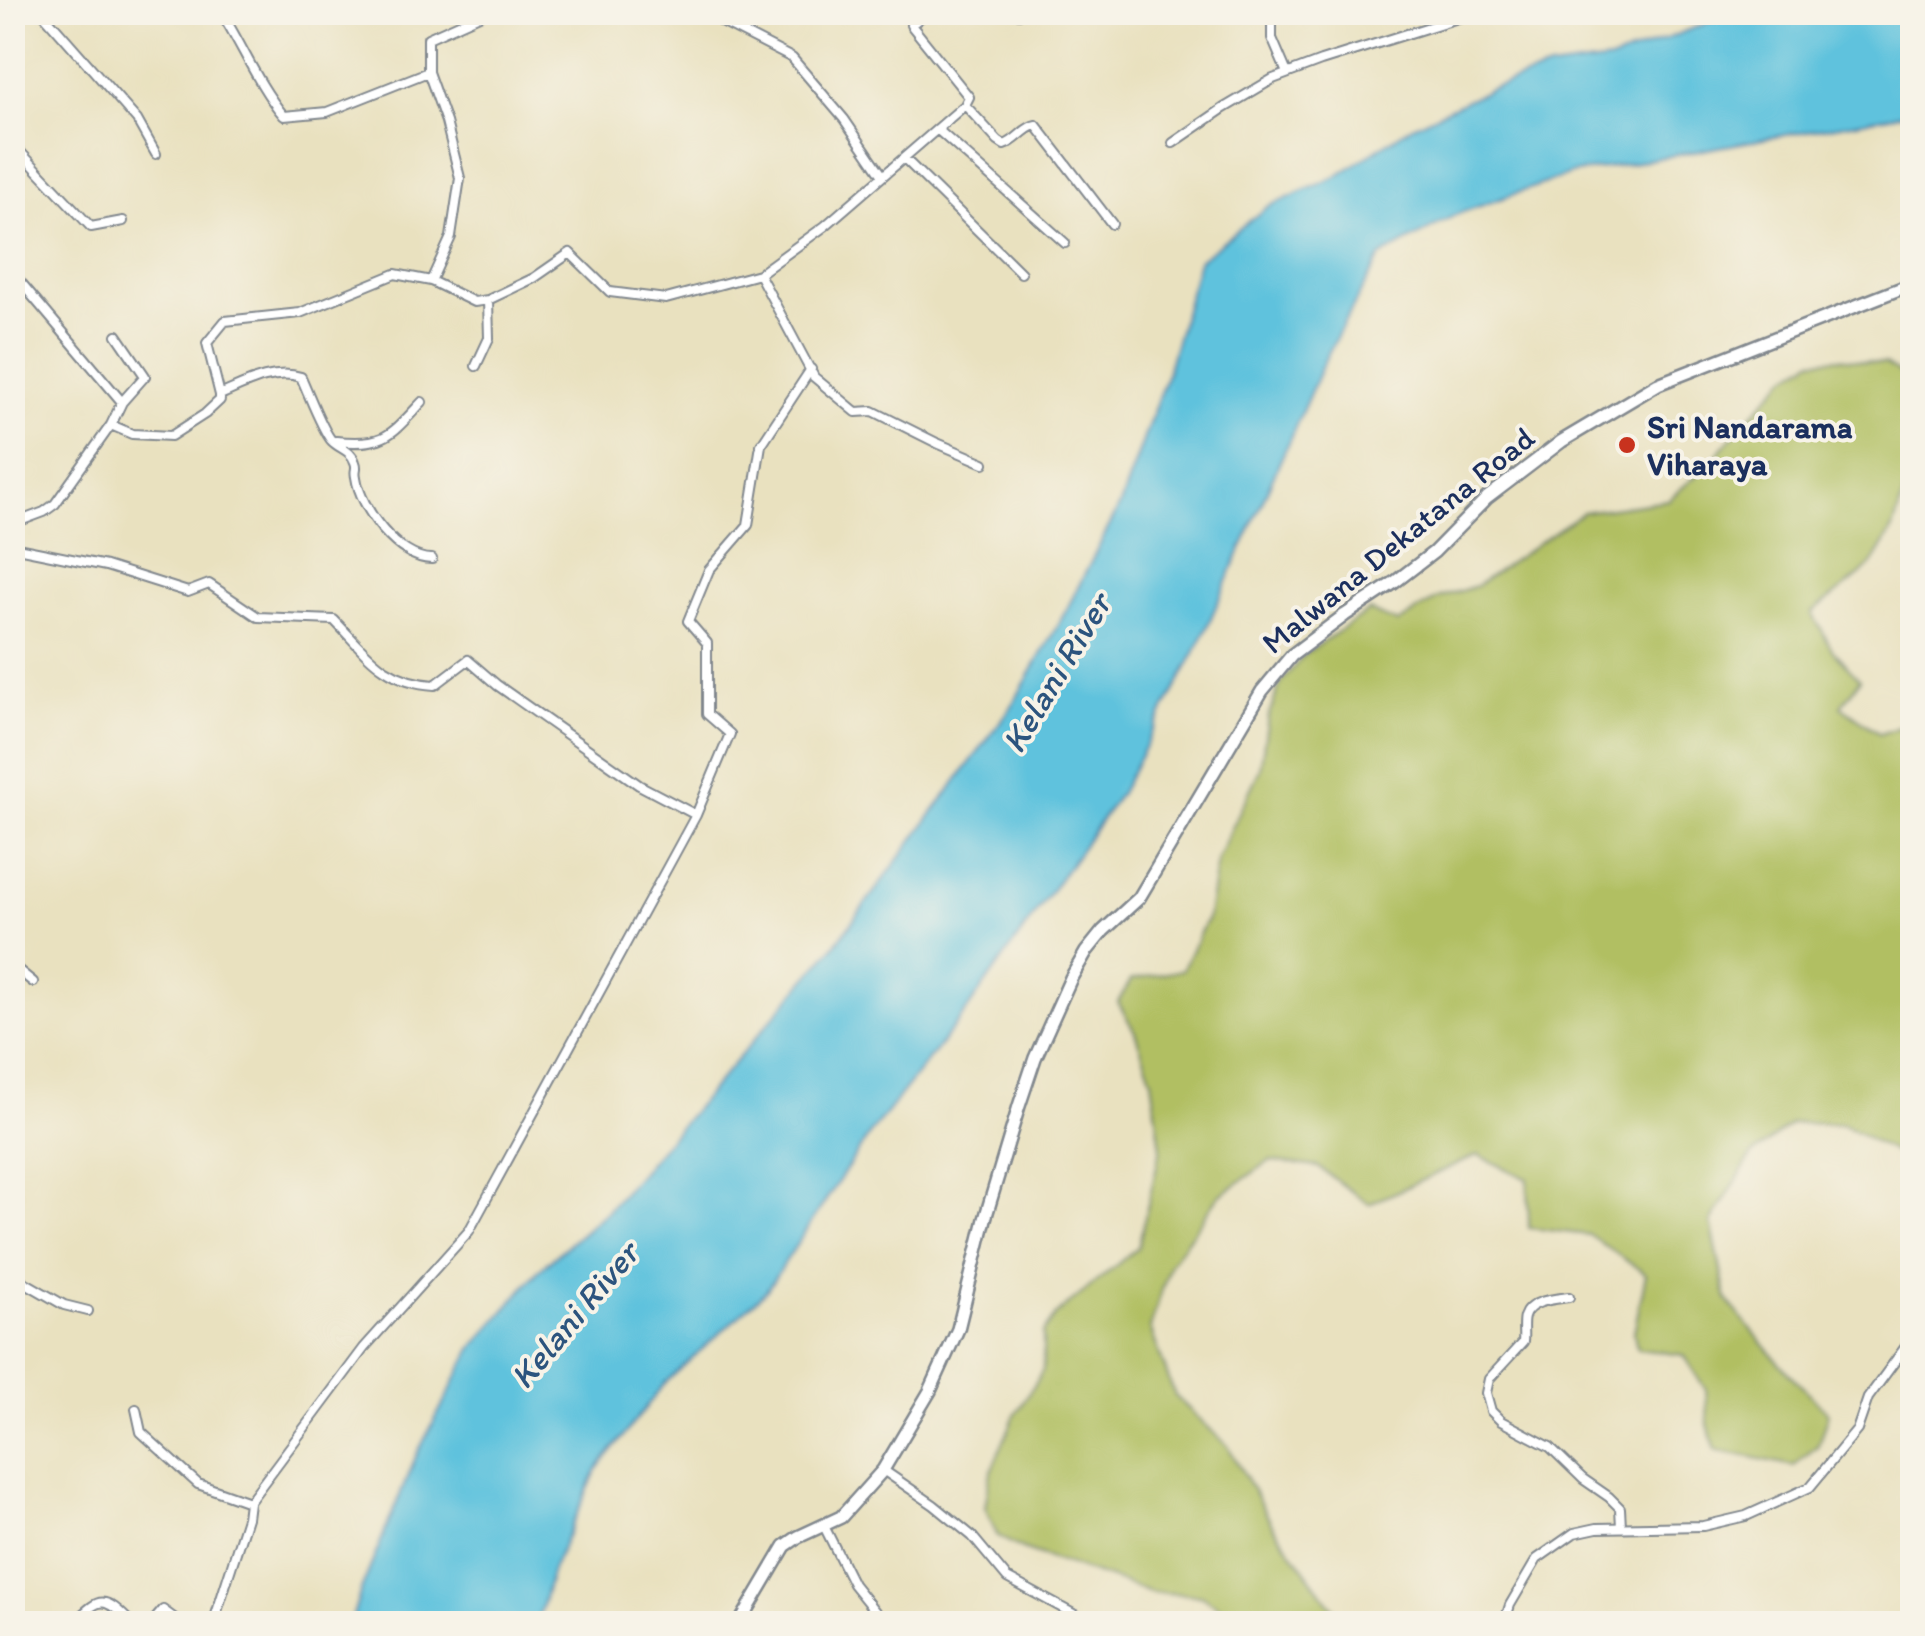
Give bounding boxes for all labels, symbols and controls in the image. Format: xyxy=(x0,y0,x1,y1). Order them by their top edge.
place label: Sri Nandarama Viharaya xyxy=(1647,408,1853,483)
street label: Malwana Dekatana Road xyxy=(1254,418,1542,662)
marker: Sri Nandarama Viharaya xyxy=(1616,434,1638,456)
water label: Kelani River xyxy=(992,582,1122,760)
water label: Kelani River xyxy=(501,1230,650,1397)

